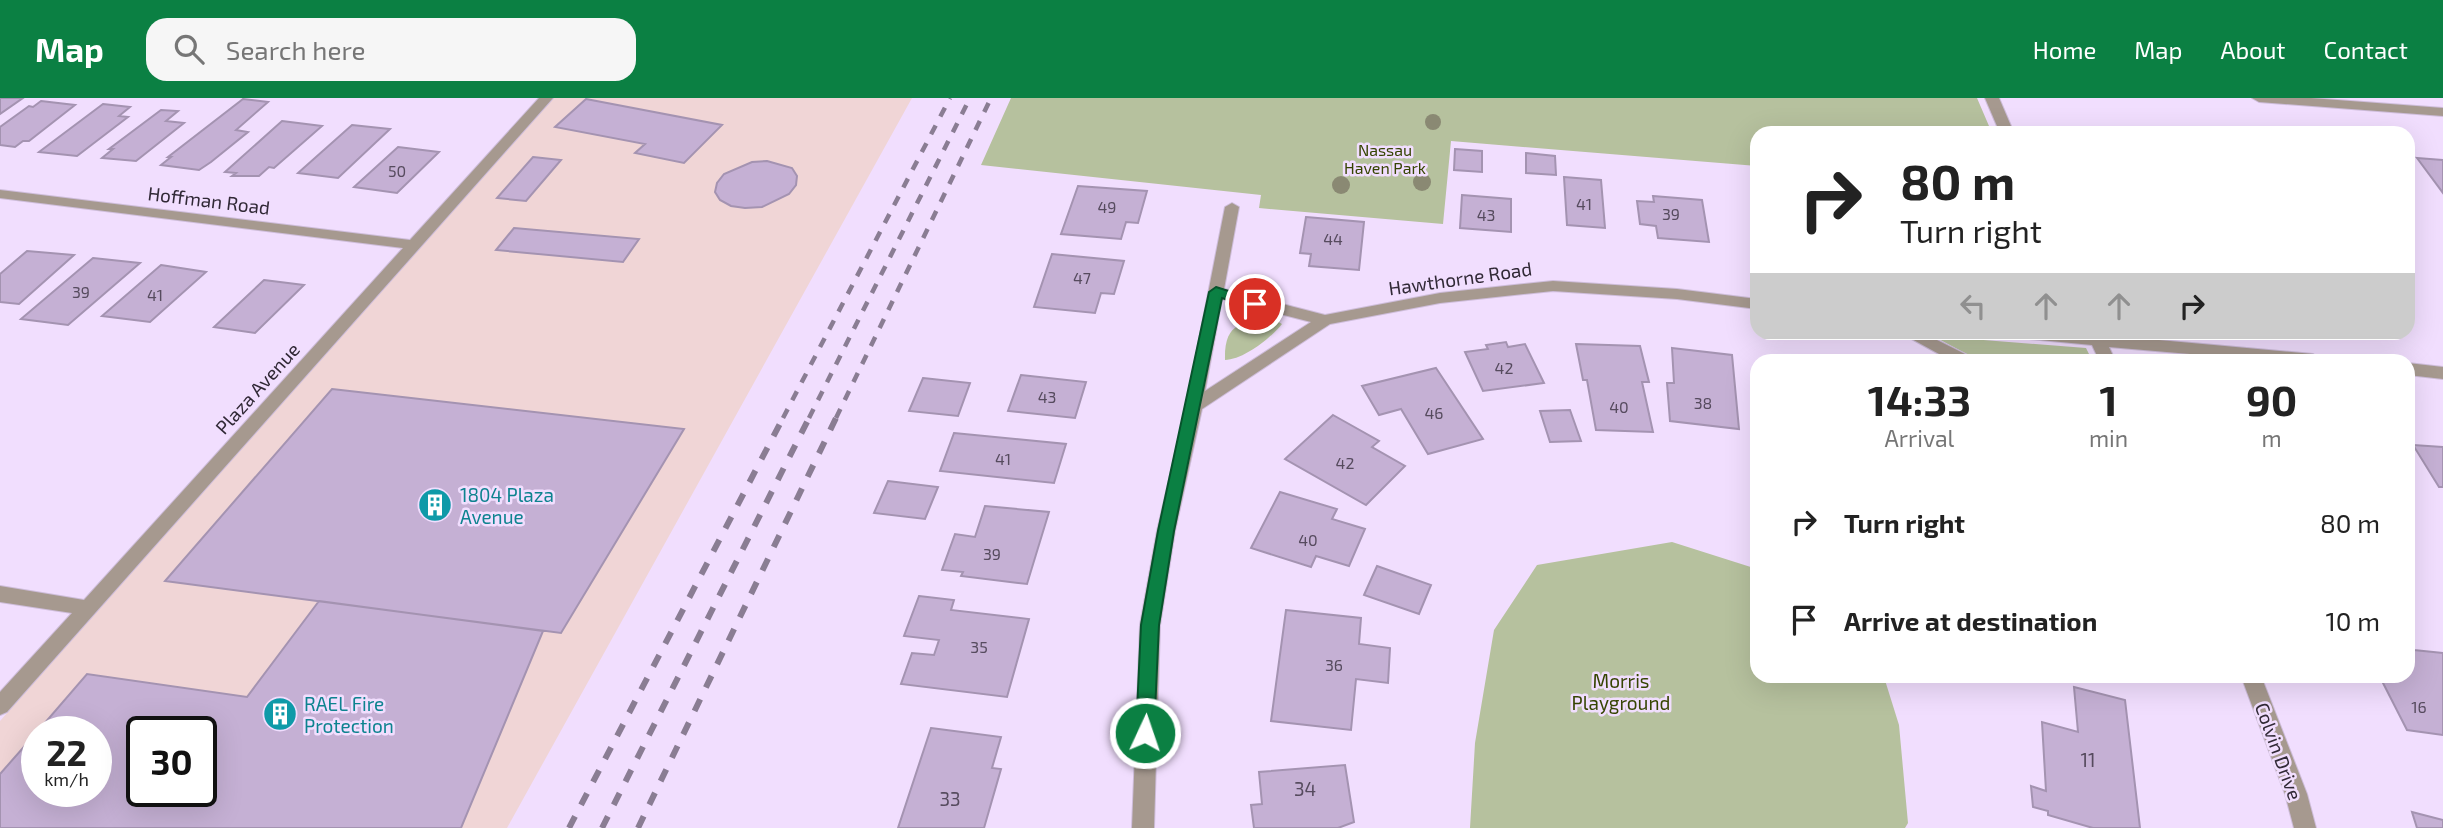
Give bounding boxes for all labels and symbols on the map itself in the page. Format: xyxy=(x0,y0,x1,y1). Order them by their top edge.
park label: Nassau Haven Park xyxy=(1344,140,1426,177)
house number: 50 xyxy=(388,161,406,180)
street label: Hoffman Road xyxy=(147,181,271,219)
house number: 41 xyxy=(1576,194,1592,213)
house number: 49 xyxy=(1098,197,1117,216)
house number: 39 xyxy=(1662,204,1680,223)
house number: 43 xyxy=(1477,205,1495,224)
house number: 44 xyxy=(1323,229,1343,248)
street label: Hawthorne Road xyxy=(1387,257,1533,299)
house number: 47 xyxy=(1073,268,1091,287)
pin xyxy=(1225,274,1285,334)
house number: 39 xyxy=(72,282,90,301)
house number: 41 xyxy=(147,285,163,304)
street label: Plaza Avenue xyxy=(210,338,304,438)
house number: 42 xyxy=(1495,358,1513,377)
house number: 43 xyxy=(1038,387,1056,406)
house number: 38 xyxy=(1694,393,1712,412)
house number: 40 xyxy=(1609,397,1629,416)
house number: 46 xyxy=(1425,403,1444,422)
house number: 41 xyxy=(995,449,1011,468)
house number: 42 xyxy=(1336,453,1354,472)
place label: 1804 Plaza Avenue xyxy=(460,483,554,528)
building icon: 1804 Plaza Avenue xyxy=(416,486,454,524)
house number: 40 xyxy=(1298,530,1318,549)
house number: 39 xyxy=(983,544,1001,563)
house number: 35 xyxy=(970,637,988,656)
house number: 36 xyxy=(1325,655,1343,674)
park label: Morris Playground xyxy=(1572,669,1670,714)
place label: RAEL Fire Protection xyxy=(304,692,394,737)
building icon: RAEL Fire Protection xyxy=(261,695,299,733)
position arrow xyxy=(1108,696,1182,770)
house number: 16 xyxy=(2411,697,2427,716)
street label: Colvin Drive xyxy=(2251,699,2307,803)
speed limit sign: 30 xyxy=(126,716,217,807)
house number: 11 xyxy=(2080,748,2096,771)
house number: 34 xyxy=(1294,777,1316,800)
house number: 33 xyxy=(939,787,961,810)

